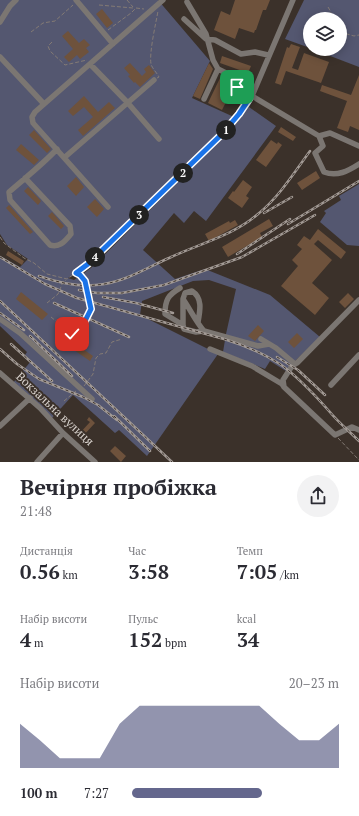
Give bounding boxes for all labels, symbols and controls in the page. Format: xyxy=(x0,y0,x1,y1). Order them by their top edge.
map controls xyxy=(303,12,347,56)
button: layers xyxy=(303,12,347,56)
pin xyxy=(220,70,254,104)
icon: arrive xyxy=(226,76,248,98)
pin: 1 xyxy=(216,120,236,140)
text: 1 xyxy=(223,123,229,137)
pin: 2 xyxy=(173,163,193,183)
text: 2 xyxy=(180,166,186,180)
pin: 3 xyxy=(129,205,149,225)
text: 3 xyxy=(136,208,142,222)
pin: 4 xyxy=(85,247,105,267)
text: 4 xyxy=(92,250,98,264)
pin xyxy=(55,317,89,351)
icon: check xyxy=(61,323,83,345)
street label: Вокзальна вулиця xyxy=(13,369,97,449)
text: Вечірня пробіжка xyxy=(20,472,217,501)
button: share xyxy=(297,475,339,517)
text: 21:48 xyxy=(20,502,52,520)
text: Дистанція xyxy=(20,544,73,558)
text: Час xyxy=(128,544,146,558)
text: Темп xyxy=(237,544,263,558)
text: 0.56 xyxy=(20,558,60,585)
text: 3:58 xyxy=(128,558,169,585)
text: 7:05 xyxy=(237,558,277,585)
text: km xyxy=(60,568,78,582)
text: /km xyxy=(277,568,299,582)
text: Набір висоти xyxy=(20,612,87,626)
text: Пульс xyxy=(128,612,158,626)
text: kcal xyxy=(237,612,256,626)
text: 4 xyxy=(20,626,31,653)
text: 152 xyxy=(128,626,162,653)
text: 34 xyxy=(237,626,259,653)
text: m xyxy=(31,636,43,650)
text: bpm xyxy=(162,636,187,650)
text: Набір висоти xyxy=(20,674,100,692)
text: 20–23 m xyxy=(289,674,339,692)
text: 100 m xyxy=(20,784,58,802)
text: 7:27 xyxy=(84,784,109,802)

